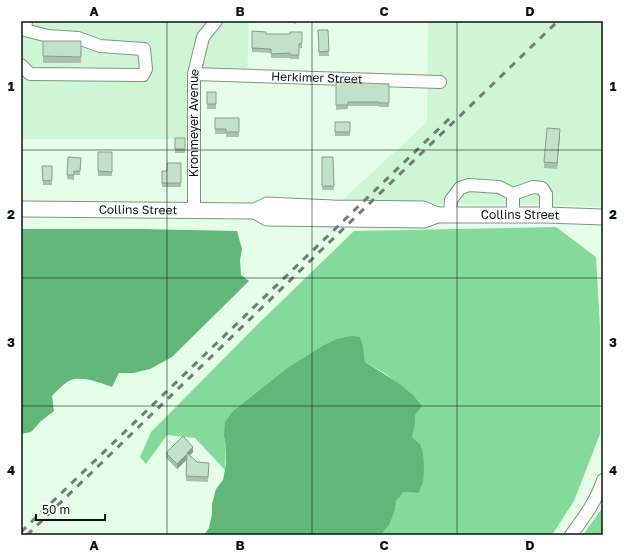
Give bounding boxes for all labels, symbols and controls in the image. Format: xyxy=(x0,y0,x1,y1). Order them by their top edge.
text: A xyxy=(89,3,99,19)
text: B xyxy=(235,3,245,19)
text: C xyxy=(379,3,389,19)
text: D xyxy=(525,3,535,19)
street label: Kronmeyer Avenue xyxy=(186,67,202,177)
street label: Herkimer Street xyxy=(271,69,363,86)
text: 1 xyxy=(8,78,15,94)
text: 1 xyxy=(610,78,617,94)
street label: Collins Street xyxy=(99,202,178,217)
text: 2 xyxy=(7,206,15,222)
text: 2 xyxy=(609,206,617,222)
street label: Collins Street xyxy=(481,207,560,222)
text: 3 xyxy=(7,334,15,350)
text: 3 xyxy=(609,334,617,350)
text: 4 xyxy=(7,462,15,478)
text: 4 xyxy=(609,462,617,478)
scale bar xyxy=(36,496,105,522)
text: 50 m xyxy=(42,502,70,517)
text: A xyxy=(89,537,99,553)
text: B xyxy=(235,537,245,553)
text: C xyxy=(379,537,389,553)
text: D xyxy=(525,537,535,553)

